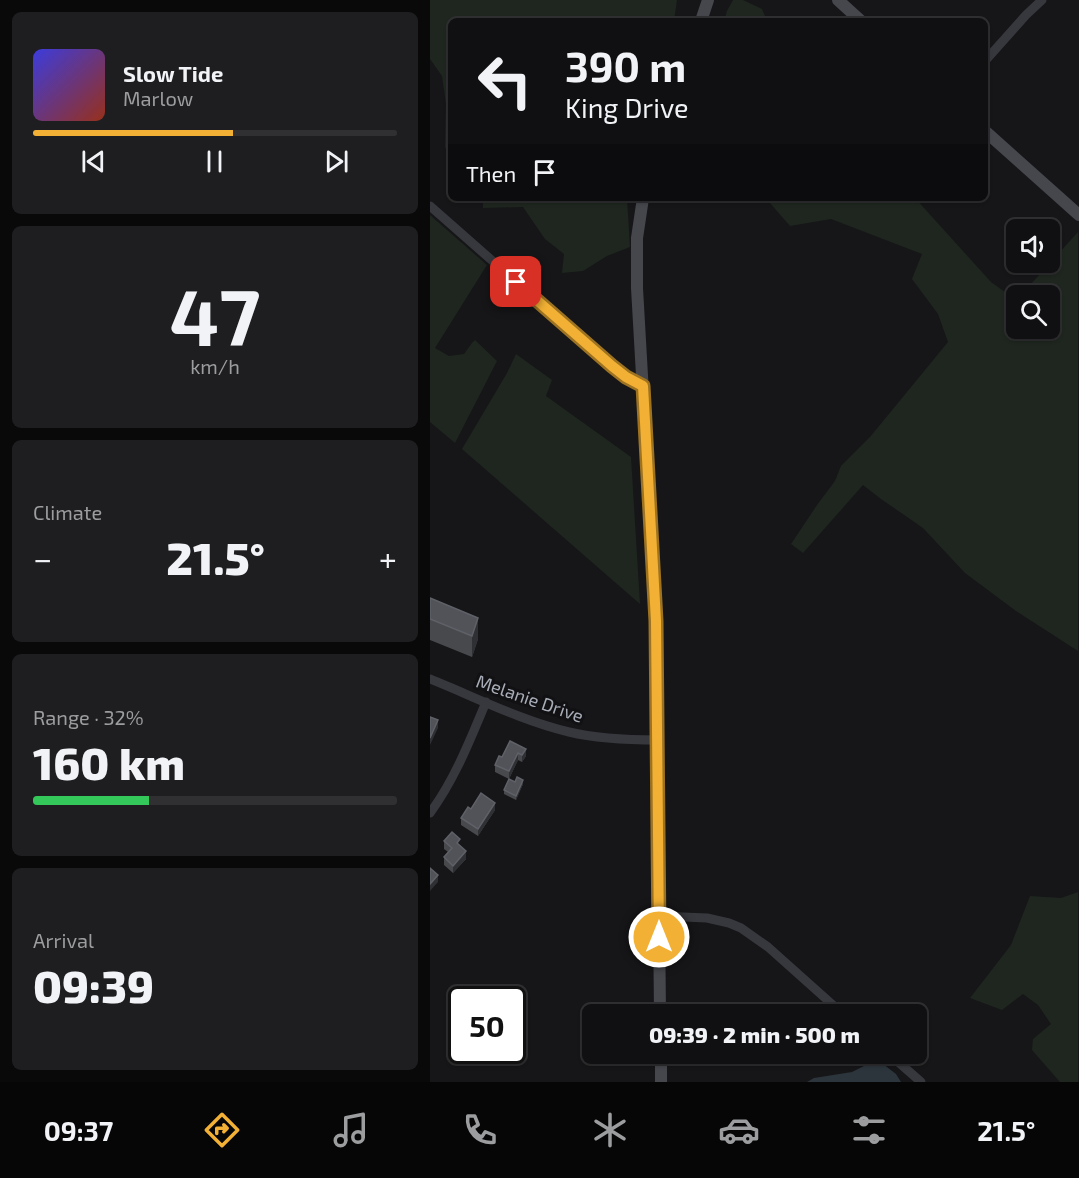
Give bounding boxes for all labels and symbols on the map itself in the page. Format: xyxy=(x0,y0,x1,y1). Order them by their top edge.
pin xyxy=(490,256,541,307)
street label: Melanie Drive xyxy=(473,669,587,727)
position arrow xyxy=(627,905,691,969)
speed limit sign: 50 xyxy=(448,986,526,1064)

